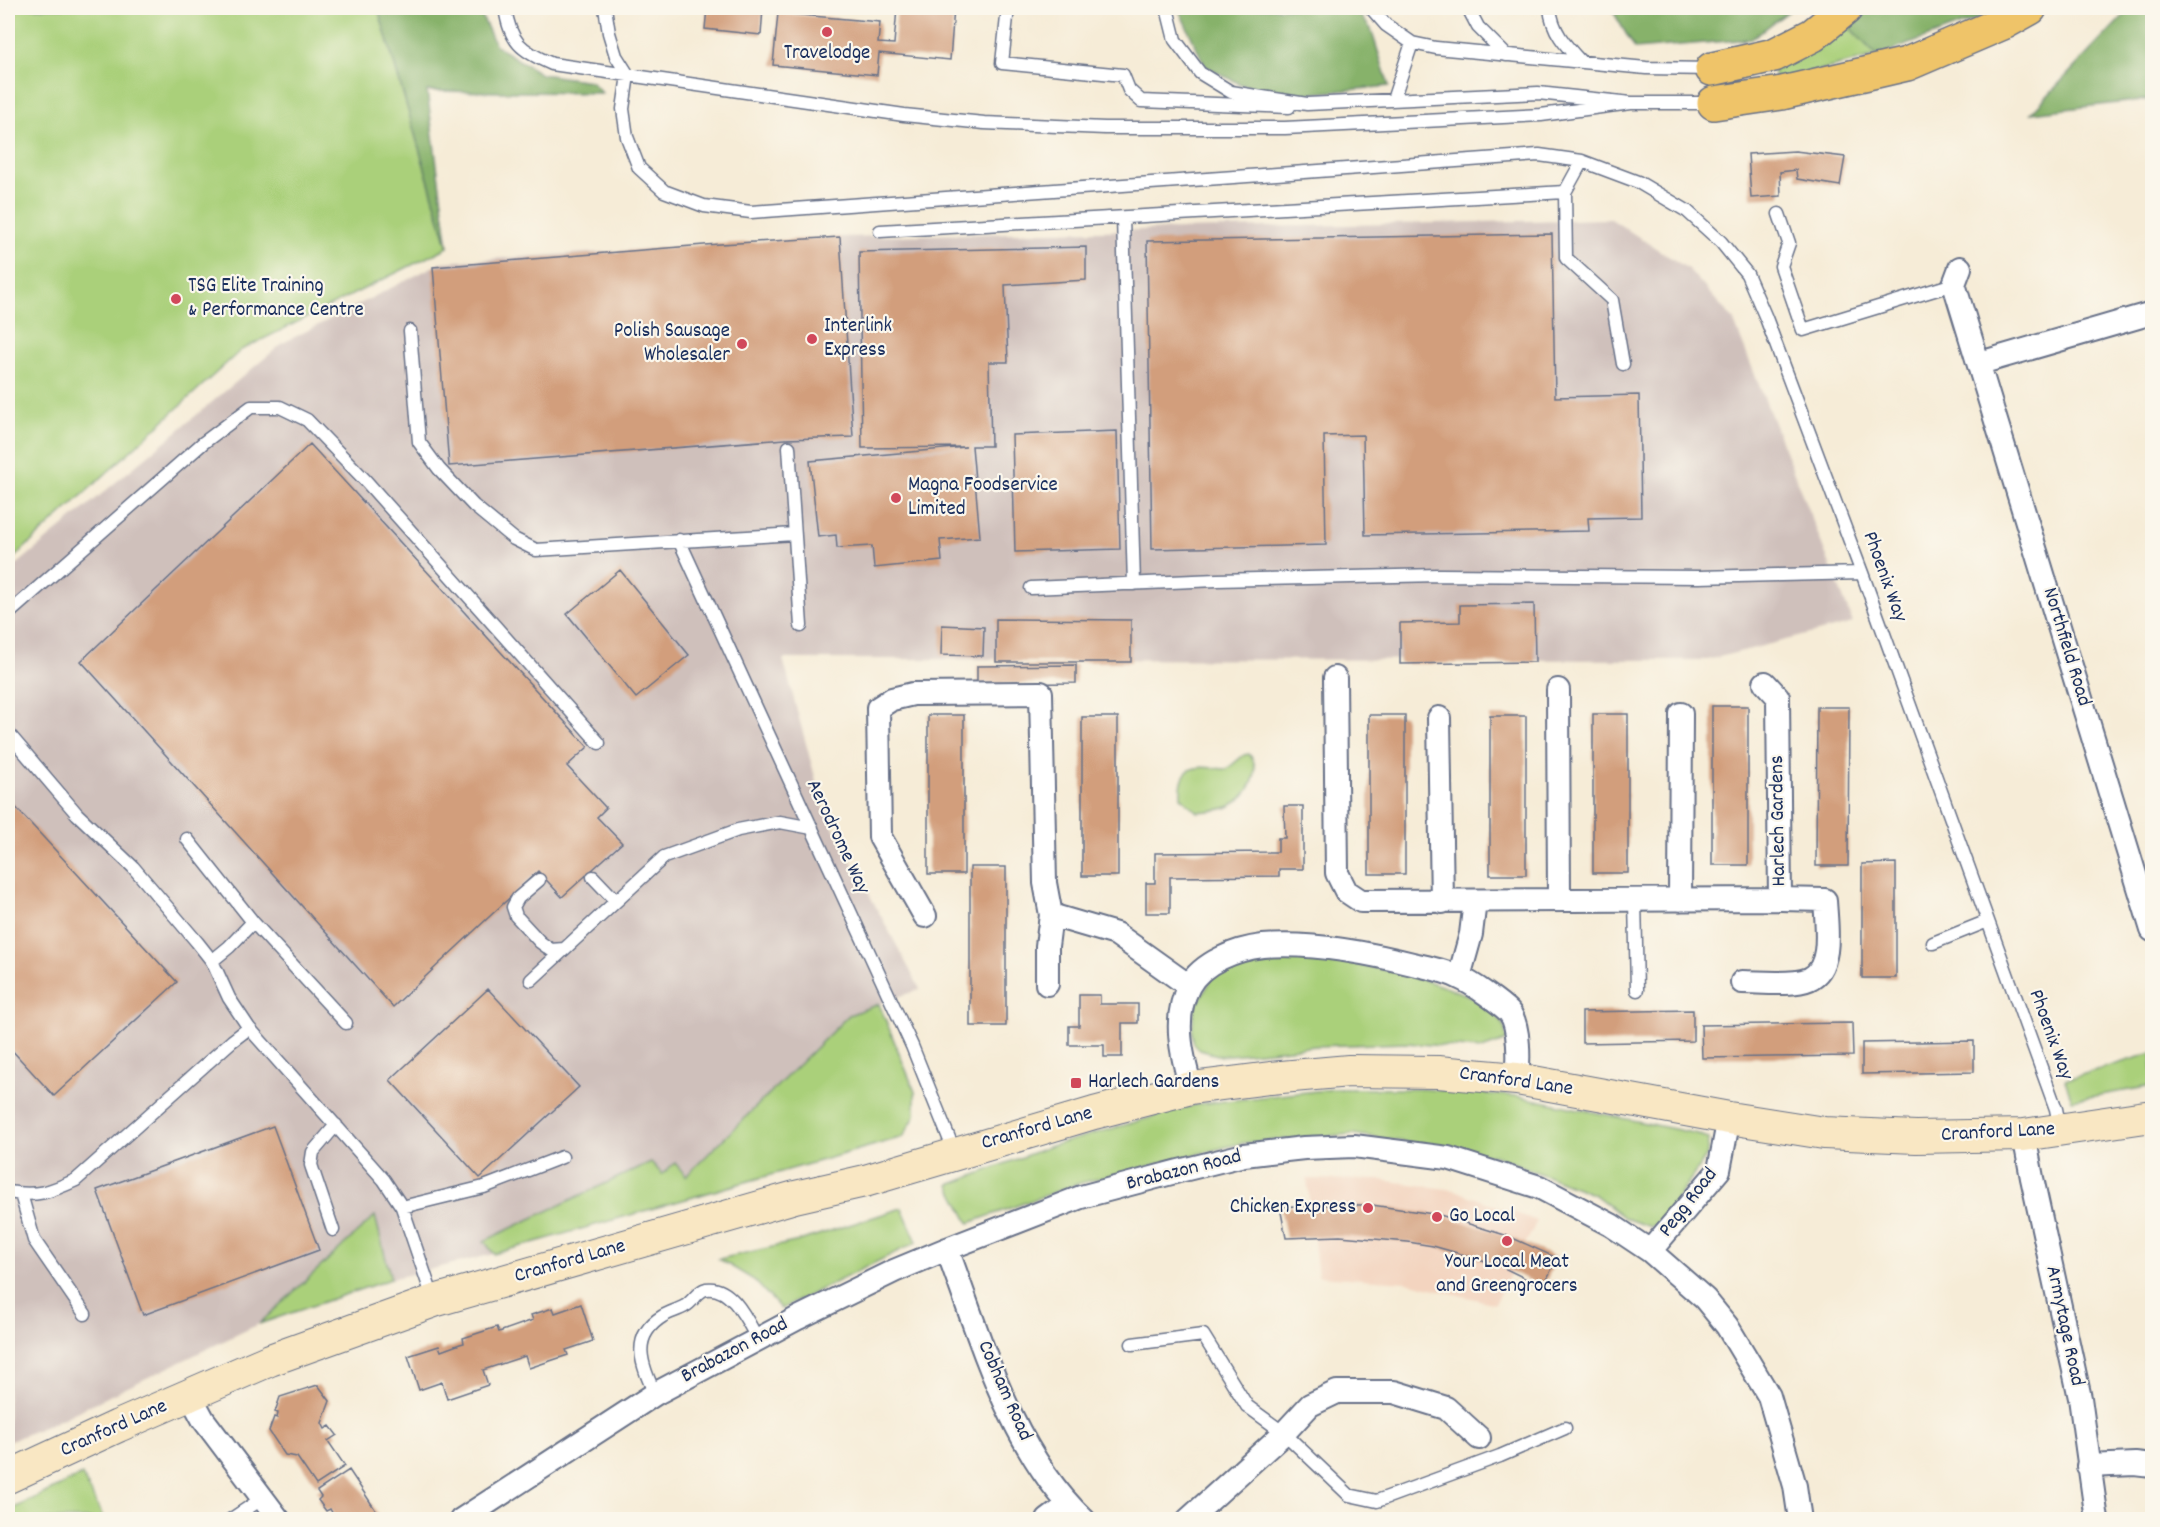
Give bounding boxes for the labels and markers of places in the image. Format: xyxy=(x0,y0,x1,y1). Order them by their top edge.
marker: Travelodge xyxy=(820,25,834,39)
place label: Travelodge xyxy=(784,39,870,69)
place label: TSG Elite Training & Performance Centre xyxy=(188,272,364,326)
marker: TSG Elite Training & Performance Centre xyxy=(169,292,183,306)
place label: Interlink Express xyxy=(824,312,892,366)
place label: Polish Sausage Wholesaler xyxy=(614,317,730,371)
marker: Interlink Express xyxy=(805,332,819,346)
marker: Polish Sausage Wholesaler xyxy=(735,337,749,351)
place label: Magna Foodservice Limited xyxy=(908,471,1058,525)
marker: Magna Foodservice Limited xyxy=(889,491,903,505)
place label: Harlech Gardens xyxy=(1088,1068,1219,1098)
marker: Harlech Gardens xyxy=(1069,1076,1083,1090)
place label: Chicken Express xyxy=(1230,1193,1356,1223)
marker: Chicken Express xyxy=(1361,1201,1375,1215)
place label: Go Local xyxy=(1449,1202,1515,1232)
marker: Go Local xyxy=(1430,1210,1444,1224)
marker: Your Local Meat and Greengrocers xyxy=(1500,1234,1514,1248)
place label: Your Local Meat and Greengrocers xyxy=(1436,1248,1578,1302)

